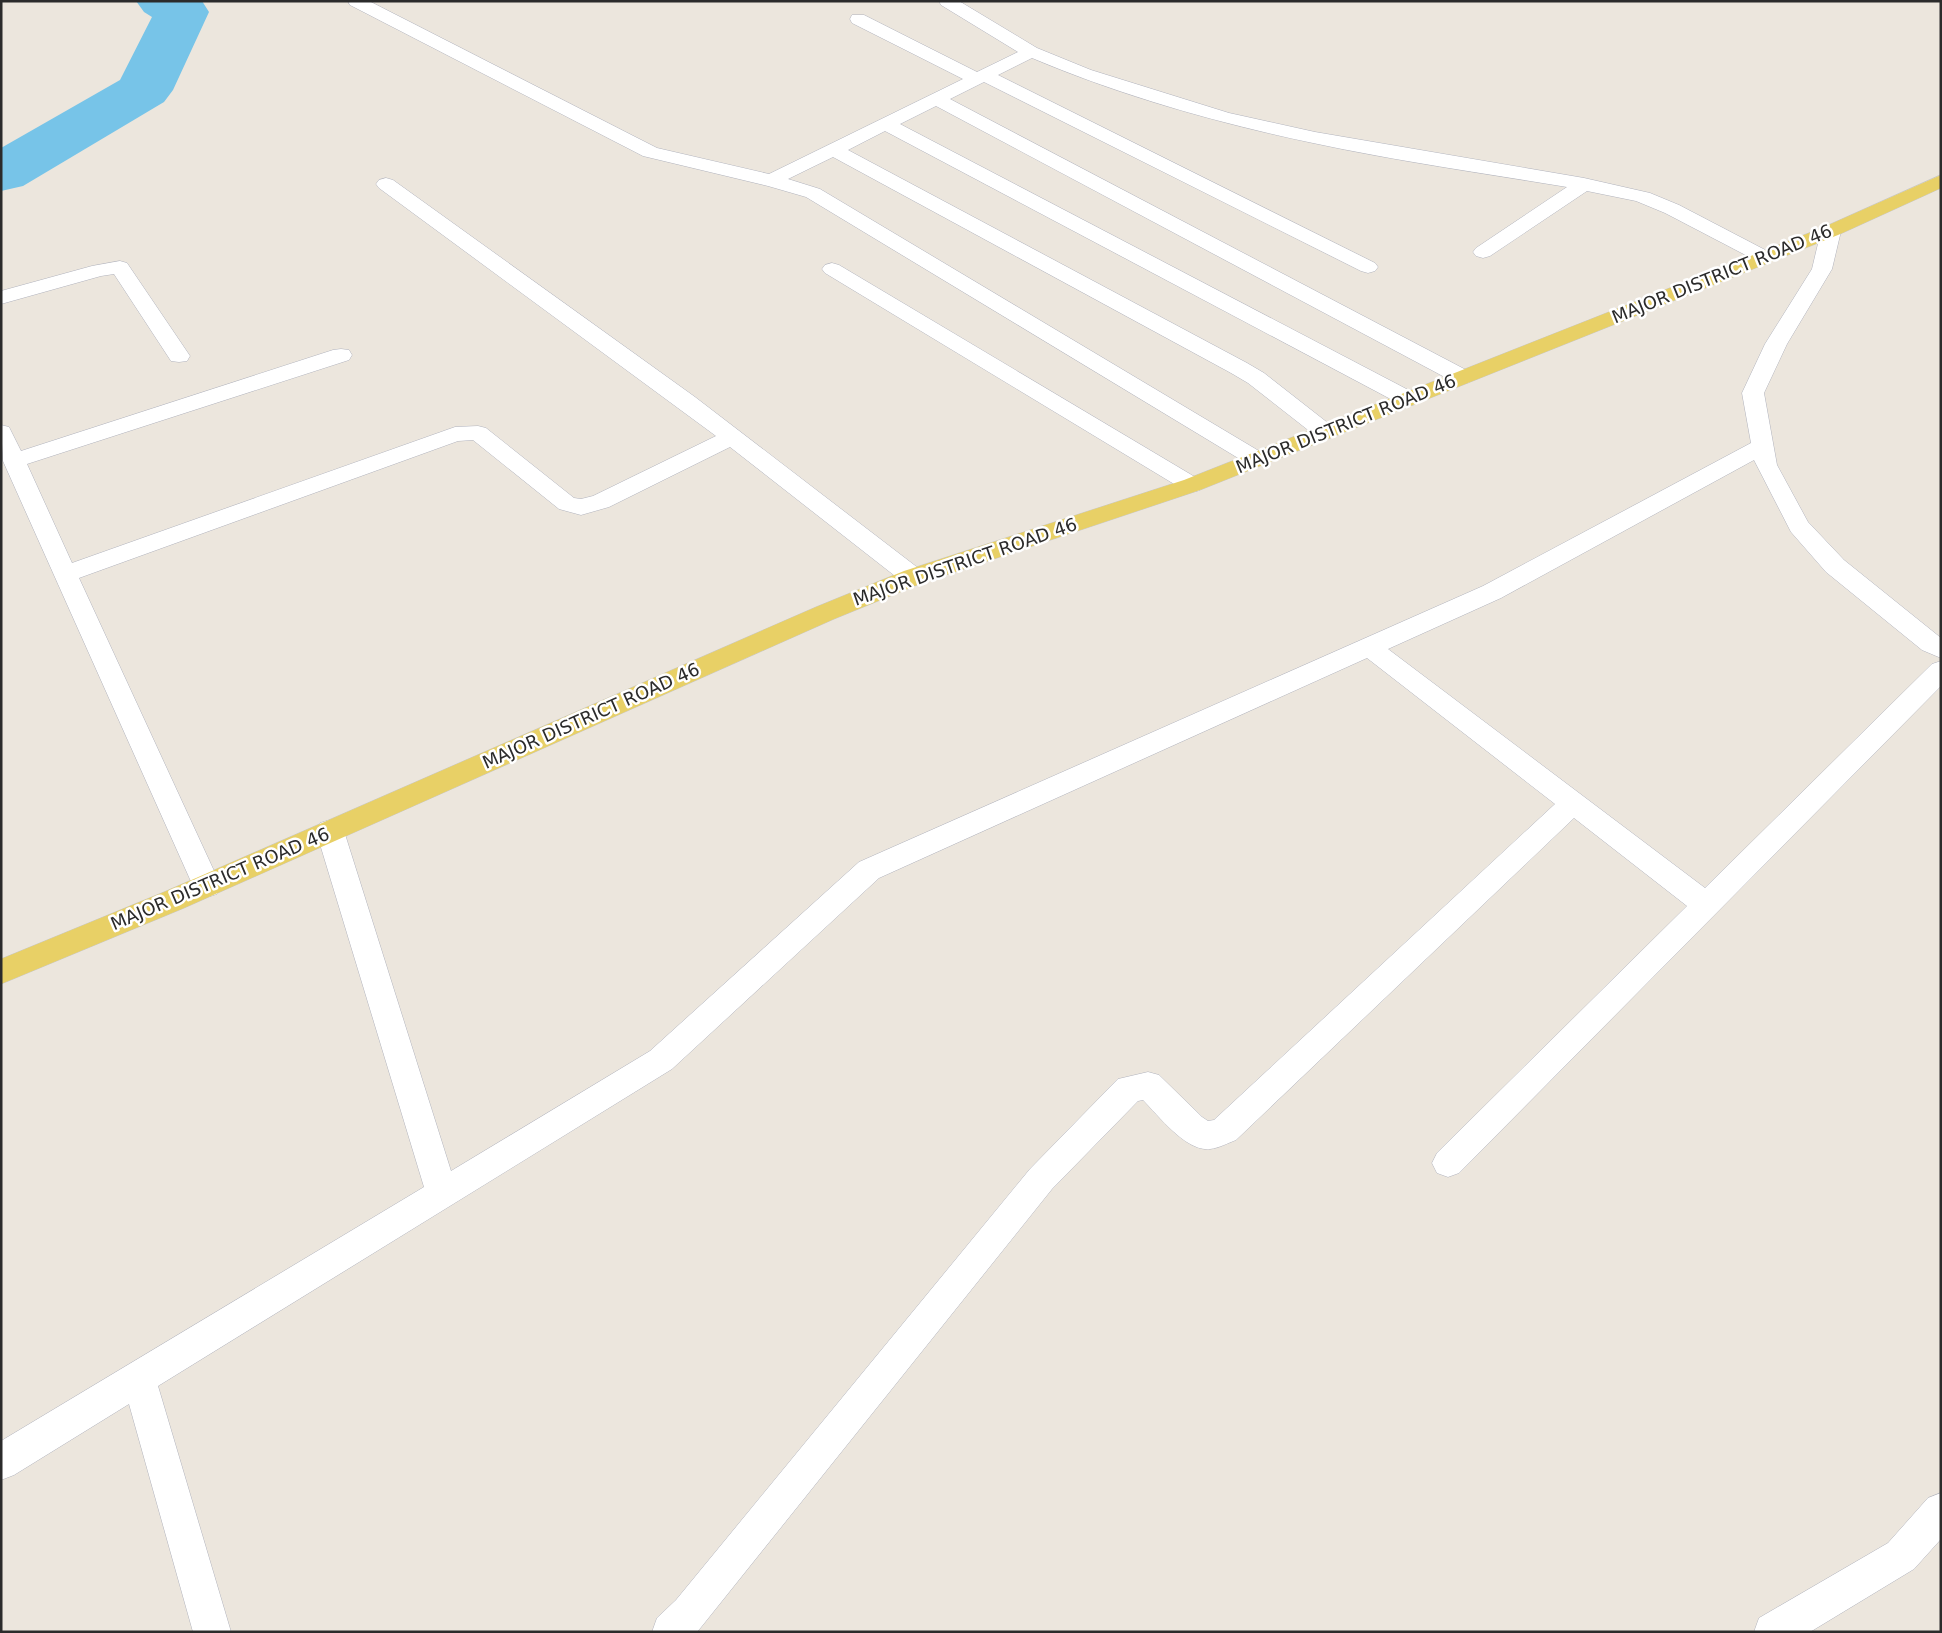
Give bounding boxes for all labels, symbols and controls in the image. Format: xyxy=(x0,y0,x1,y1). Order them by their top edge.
street label: MAJOR DISTRICT ROAD 46 xyxy=(1609,220,1835,327)
street label: MAJOR DISTRICT ROAD 46 xyxy=(1233,370,1459,477)
street label: MAJOR DISTRICT ROAD 46 xyxy=(850,513,1080,610)
street label: MAJOR DISTRICT ROAD 46 xyxy=(479,658,703,773)
street label: MAJOR DISTRICT ROAD 46 xyxy=(107,823,332,934)

